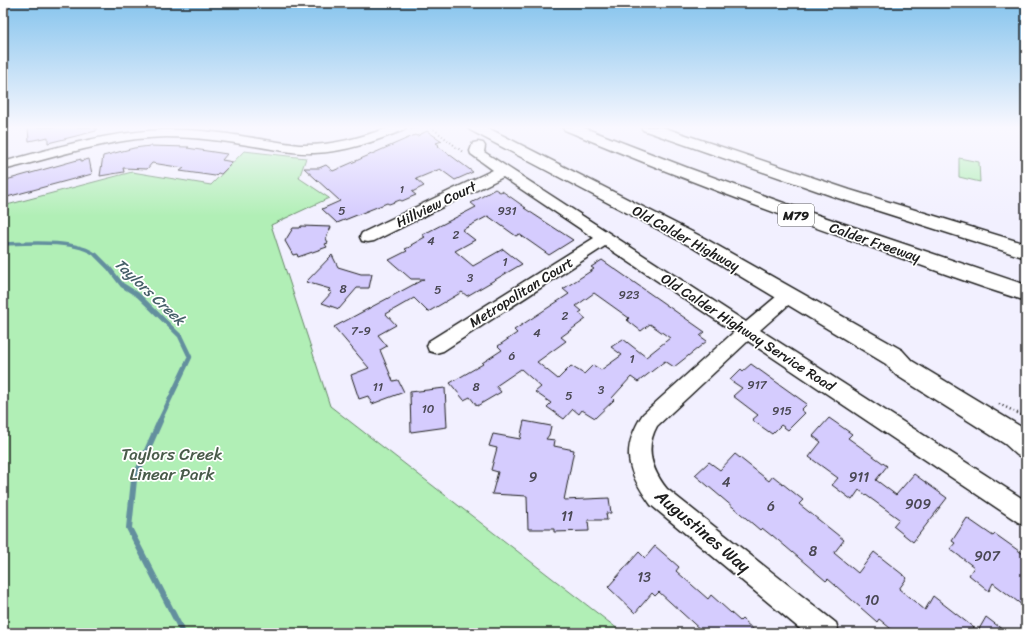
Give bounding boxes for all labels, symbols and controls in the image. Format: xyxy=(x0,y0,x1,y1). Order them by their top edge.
street label: Hillview Court xyxy=(392,174,482,235)
house number: 1 xyxy=(400,181,404,199)
street label: Old Calder Highway xyxy=(627,198,745,279)
house number: 5 xyxy=(338,200,346,222)
house number: 931 xyxy=(497,200,517,222)
road number: M79 xyxy=(778,204,814,226)
street label: Calder Freeway xyxy=(826,215,925,270)
house number: 2 xyxy=(453,224,460,246)
house number: 4 xyxy=(427,230,435,252)
street label: Metropolitan Court xyxy=(464,250,578,335)
house number: 1 xyxy=(502,251,508,273)
water label: Taylors Creek xyxy=(108,252,192,333)
house number: 3 xyxy=(467,267,474,289)
street label: Old Calder Highway Service Road xyxy=(656,267,841,399)
house number: 8 xyxy=(339,278,347,300)
house number: 5 xyxy=(434,279,442,301)
house number: 923 xyxy=(619,284,640,306)
house number: 2 xyxy=(562,305,569,327)
house number: 7-9 xyxy=(351,320,371,342)
house number: 4 xyxy=(533,322,541,344)
house number: 6 xyxy=(509,345,516,367)
house number: 1 xyxy=(629,348,635,370)
house number: 917 xyxy=(747,374,768,396)
house number: 11 xyxy=(373,376,383,398)
house number: 8 xyxy=(472,376,480,398)
house number: 3 xyxy=(598,379,605,401)
house number: 5 xyxy=(565,385,573,407)
house number: 10 xyxy=(422,398,435,420)
house number: 915 xyxy=(772,400,792,422)
park label: Taylors Creek Linear Park xyxy=(121,439,223,489)
house number: 9 xyxy=(529,465,538,490)
house number: 911 xyxy=(849,465,869,490)
house number: 4 xyxy=(722,470,731,495)
street label: Augustines Way xyxy=(647,481,758,581)
house number: 909 xyxy=(905,492,931,517)
house number: 6 xyxy=(767,494,775,519)
house number: 11 xyxy=(561,504,573,529)
house number: 8 xyxy=(809,539,818,564)
house number: 907 xyxy=(974,544,1001,569)
house number: 13 xyxy=(637,565,651,590)
house number: 10 xyxy=(865,588,880,613)

